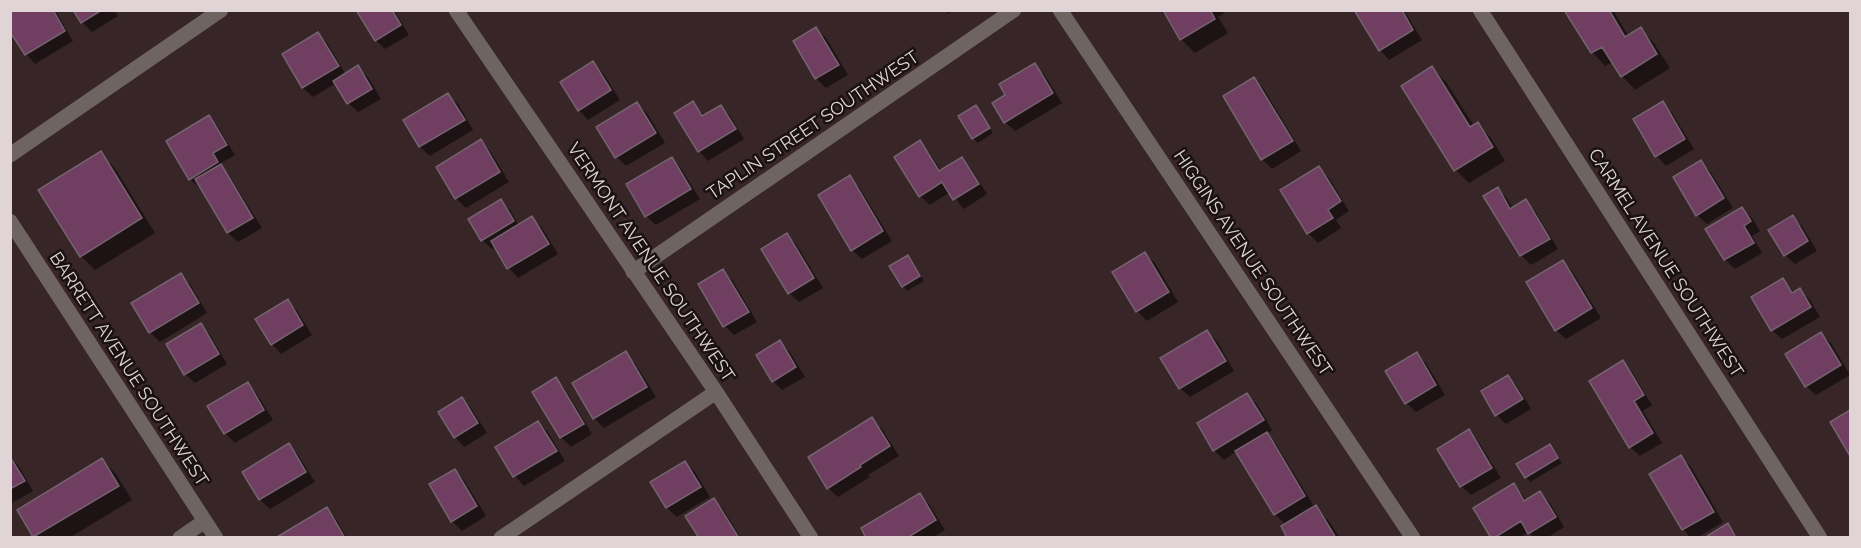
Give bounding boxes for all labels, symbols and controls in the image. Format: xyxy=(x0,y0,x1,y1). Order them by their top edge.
street label: TAPLIN STREET SOUTHWEST xyxy=(703,46,923,203)
street label: VERMONT AVENUE SOUTHWEST xyxy=(563,138,739,385)
street label: CARMEL AVENUE SOUTHWEST xyxy=(1585,145,1748,381)
street label: HIGGINS AVENUE SOUTHWEST xyxy=(1170,146,1337,380)
street label: BARRETT AVENUE SOUTHWEST xyxy=(46,248,213,490)

